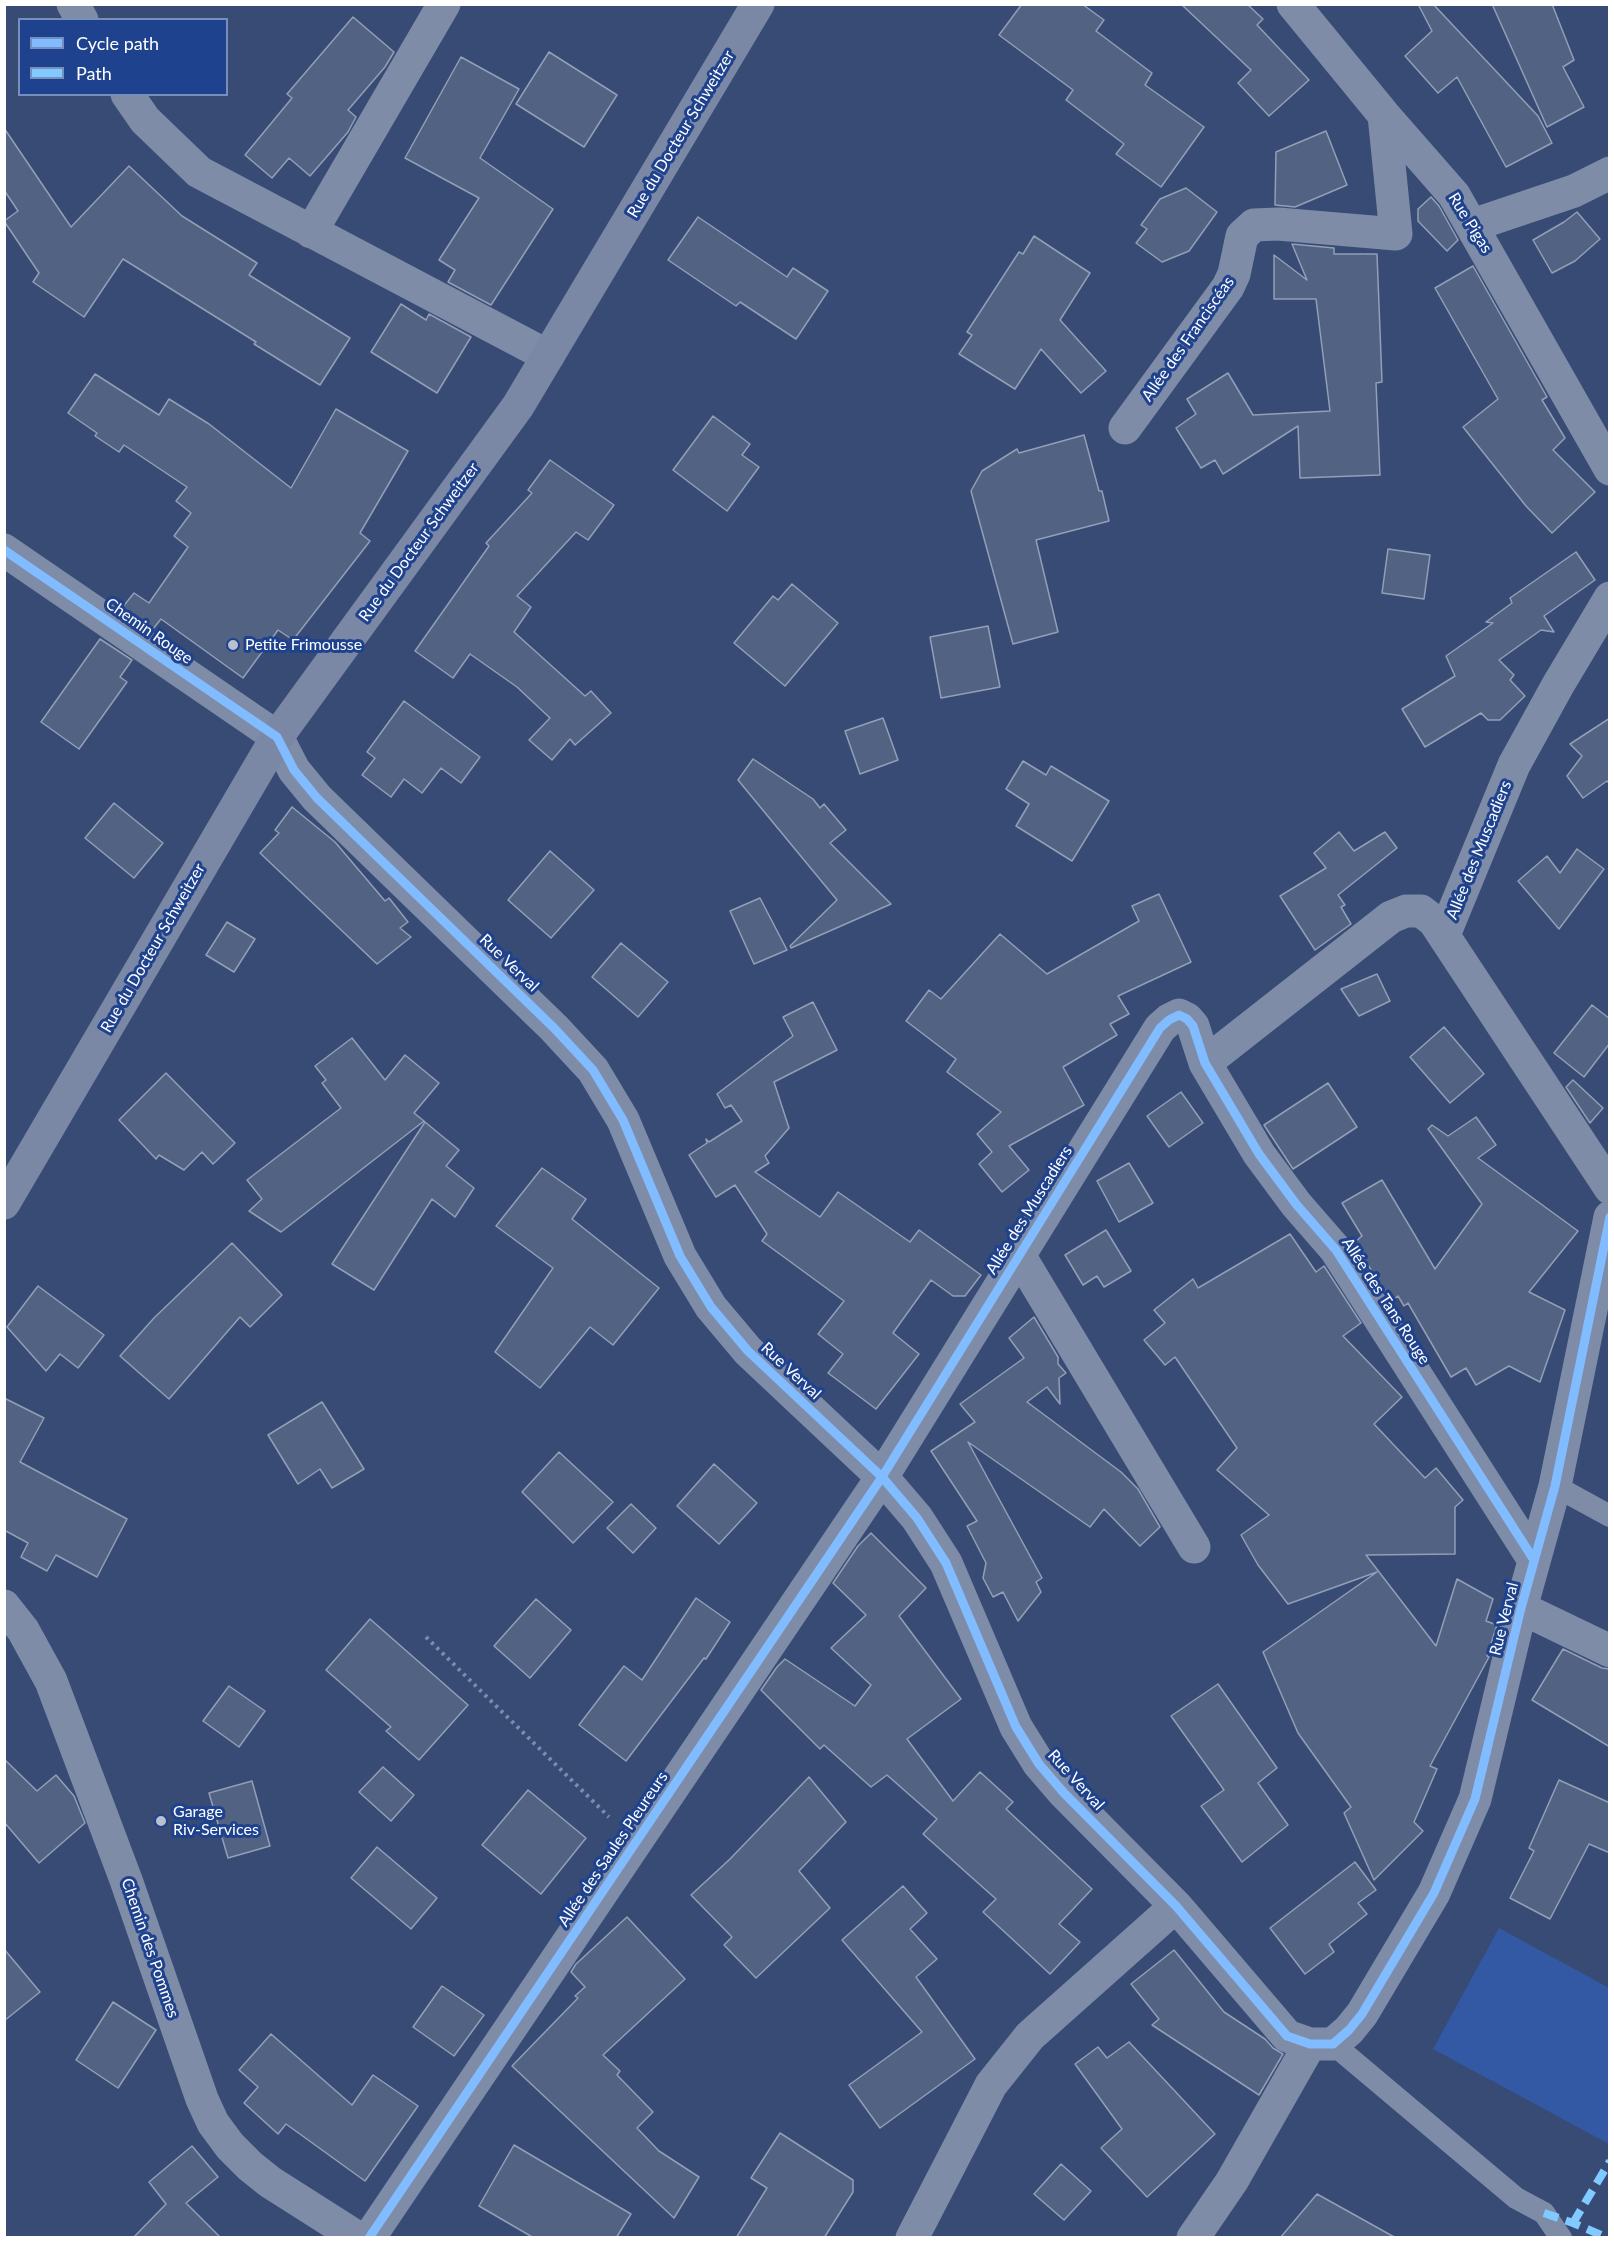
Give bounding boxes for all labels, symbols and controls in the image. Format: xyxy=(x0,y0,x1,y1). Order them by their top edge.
legend xyxy=(18,18,228,96)
text: Cycle path xyxy=(76,32,159,54)
street label: Rue du Docteur Schweitzer xyxy=(623,47,739,221)
text: Path xyxy=(76,62,112,84)
street label: Rue Pigas xyxy=(1444,189,1496,257)
street label: Allée des Franciscéas xyxy=(1138,273,1238,405)
street label: Rue du Docteur Schweitzer xyxy=(355,459,483,625)
street label: Chemin Rouge xyxy=(102,594,196,668)
place label: Petite Frimousse xyxy=(245,635,362,655)
marker: Petite Frimousse xyxy=(226,638,240,652)
street label: Allée des Muscadiers xyxy=(1442,778,1516,922)
street label: Rue du Docteur Schweitzer xyxy=(97,860,209,1036)
street label: Rue Verval xyxy=(475,930,543,996)
street label: Allée des Muscadiers xyxy=(982,1142,1076,1278)
street label: Allée des Tans Rouge xyxy=(1338,1234,1434,1368)
street label: Rue Verval xyxy=(757,1338,825,1404)
street label: Rue Verval xyxy=(1486,1580,1522,1658)
street label: Rue Verval xyxy=(1044,1746,1108,1814)
street label: Allée des Saules Pleureurs xyxy=(554,1768,672,1930)
place label: Garage Riv-Services xyxy=(173,1802,259,1840)
marker: Garage Riv-Services xyxy=(154,1814,168,1828)
street label: Chemin des Pommes xyxy=(117,1876,183,2020)

